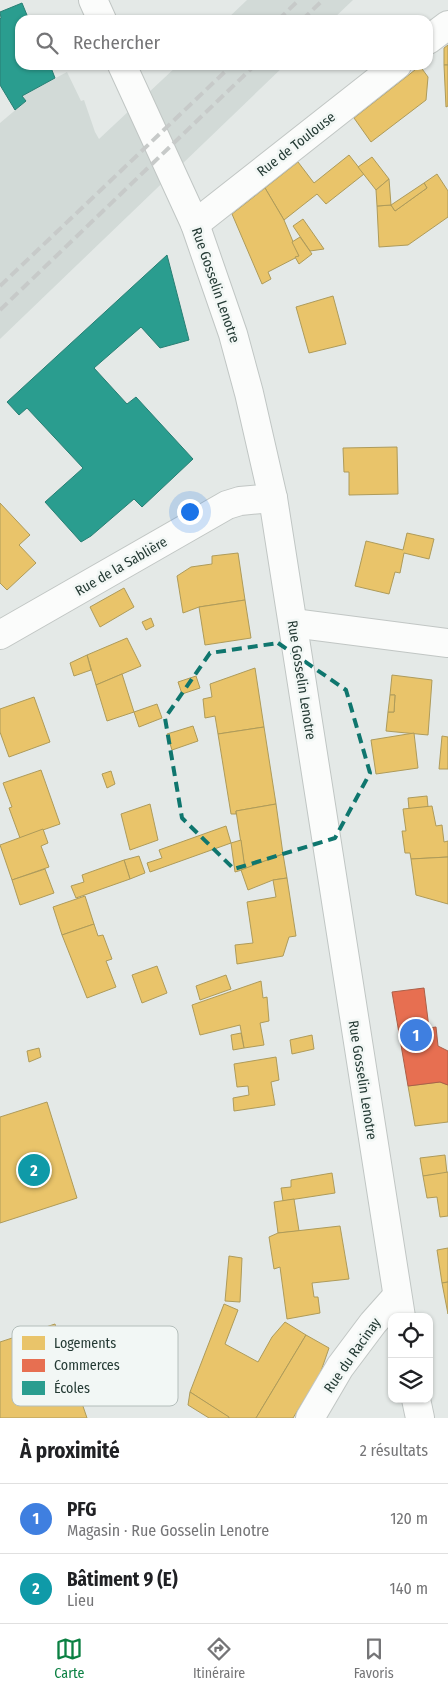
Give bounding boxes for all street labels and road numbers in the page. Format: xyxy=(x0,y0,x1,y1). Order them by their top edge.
street label: Rue de Toulouse xyxy=(254,109,339,180)
street label: Rue Gosselin Lenotre xyxy=(188,225,243,345)
street label: Rue de la Sablière xyxy=(72,533,170,600)
street label: Rue Gosselin Lenotre xyxy=(284,619,319,741)
street label: Rue Gosselin Lenotre xyxy=(345,1019,380,1141)
street label: Rue du Racinay xyxy=(320,1314,385,1396)

